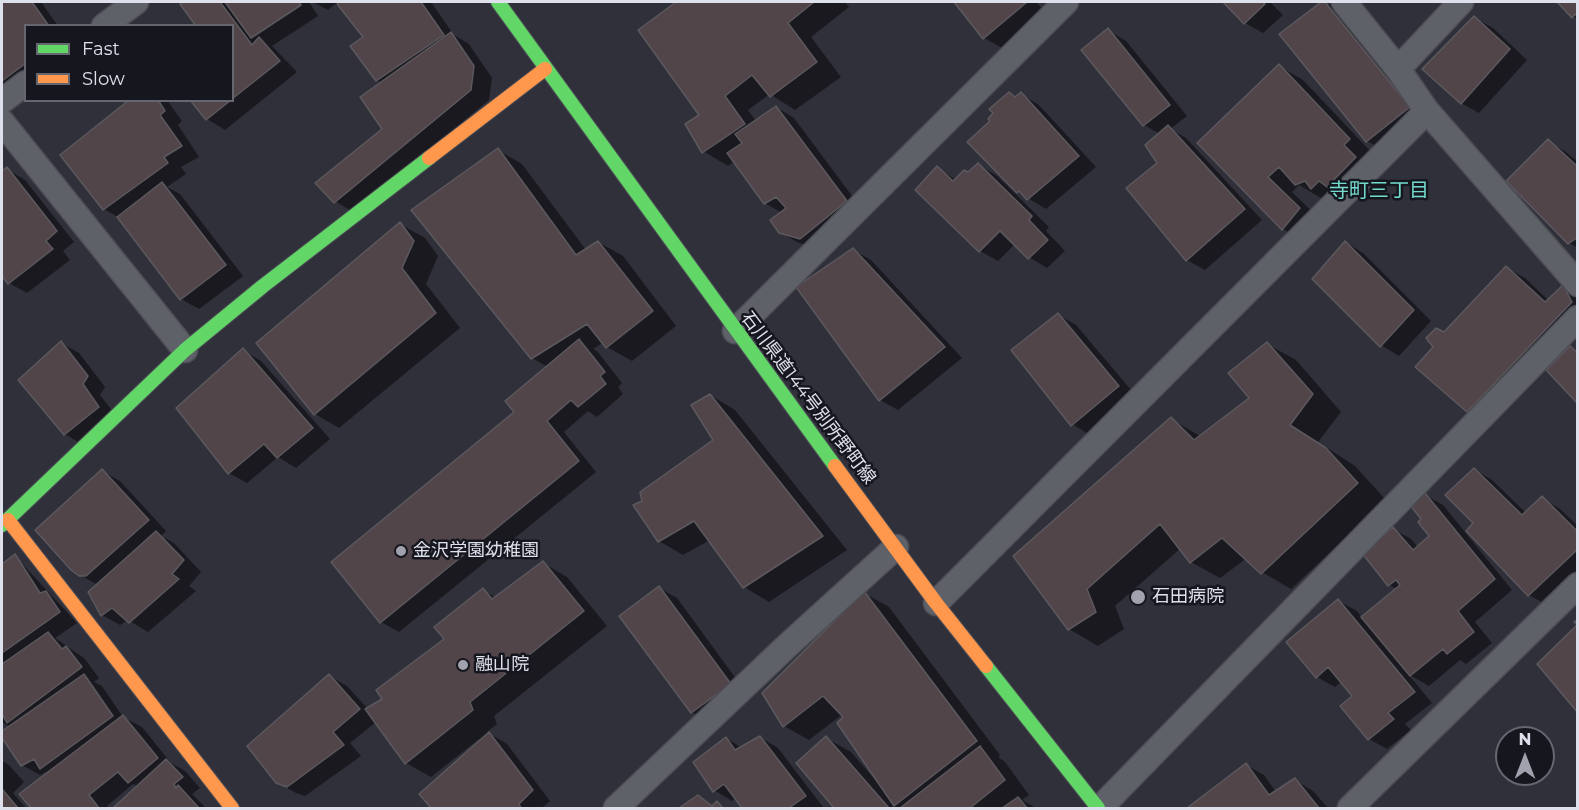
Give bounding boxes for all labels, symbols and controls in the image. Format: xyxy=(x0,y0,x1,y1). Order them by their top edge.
legend xyxy=(24,24,234,102)
text: Fast xyxy=(82,38,120,60)
text: Slow xyxy=(82,68,125,90)
district label: 寺町三丁目 xyxy=(1329,179,1429,203)
street label: 石川県道144号別所野町線 xyxy=(736,308,880,488)
place label: 金沢学園幼稚園 xyxy=(413,540,539,562)
marker: 金沢学園幼稚園 xyxy=(394,544,408,558)
place label: 石田病院 xyxy=(1152,586,1224,608)
marker: 石田病院 xyxy=(1129,588,1147,606)
place label: 融山院 xyxy=(475,654,529,676)
marker: 融山院 xyxy=(456,658,470,672)
north arrow xyxy=(1495,726,1555,786)
text: N xyxy=(1519,730,1531,749)

